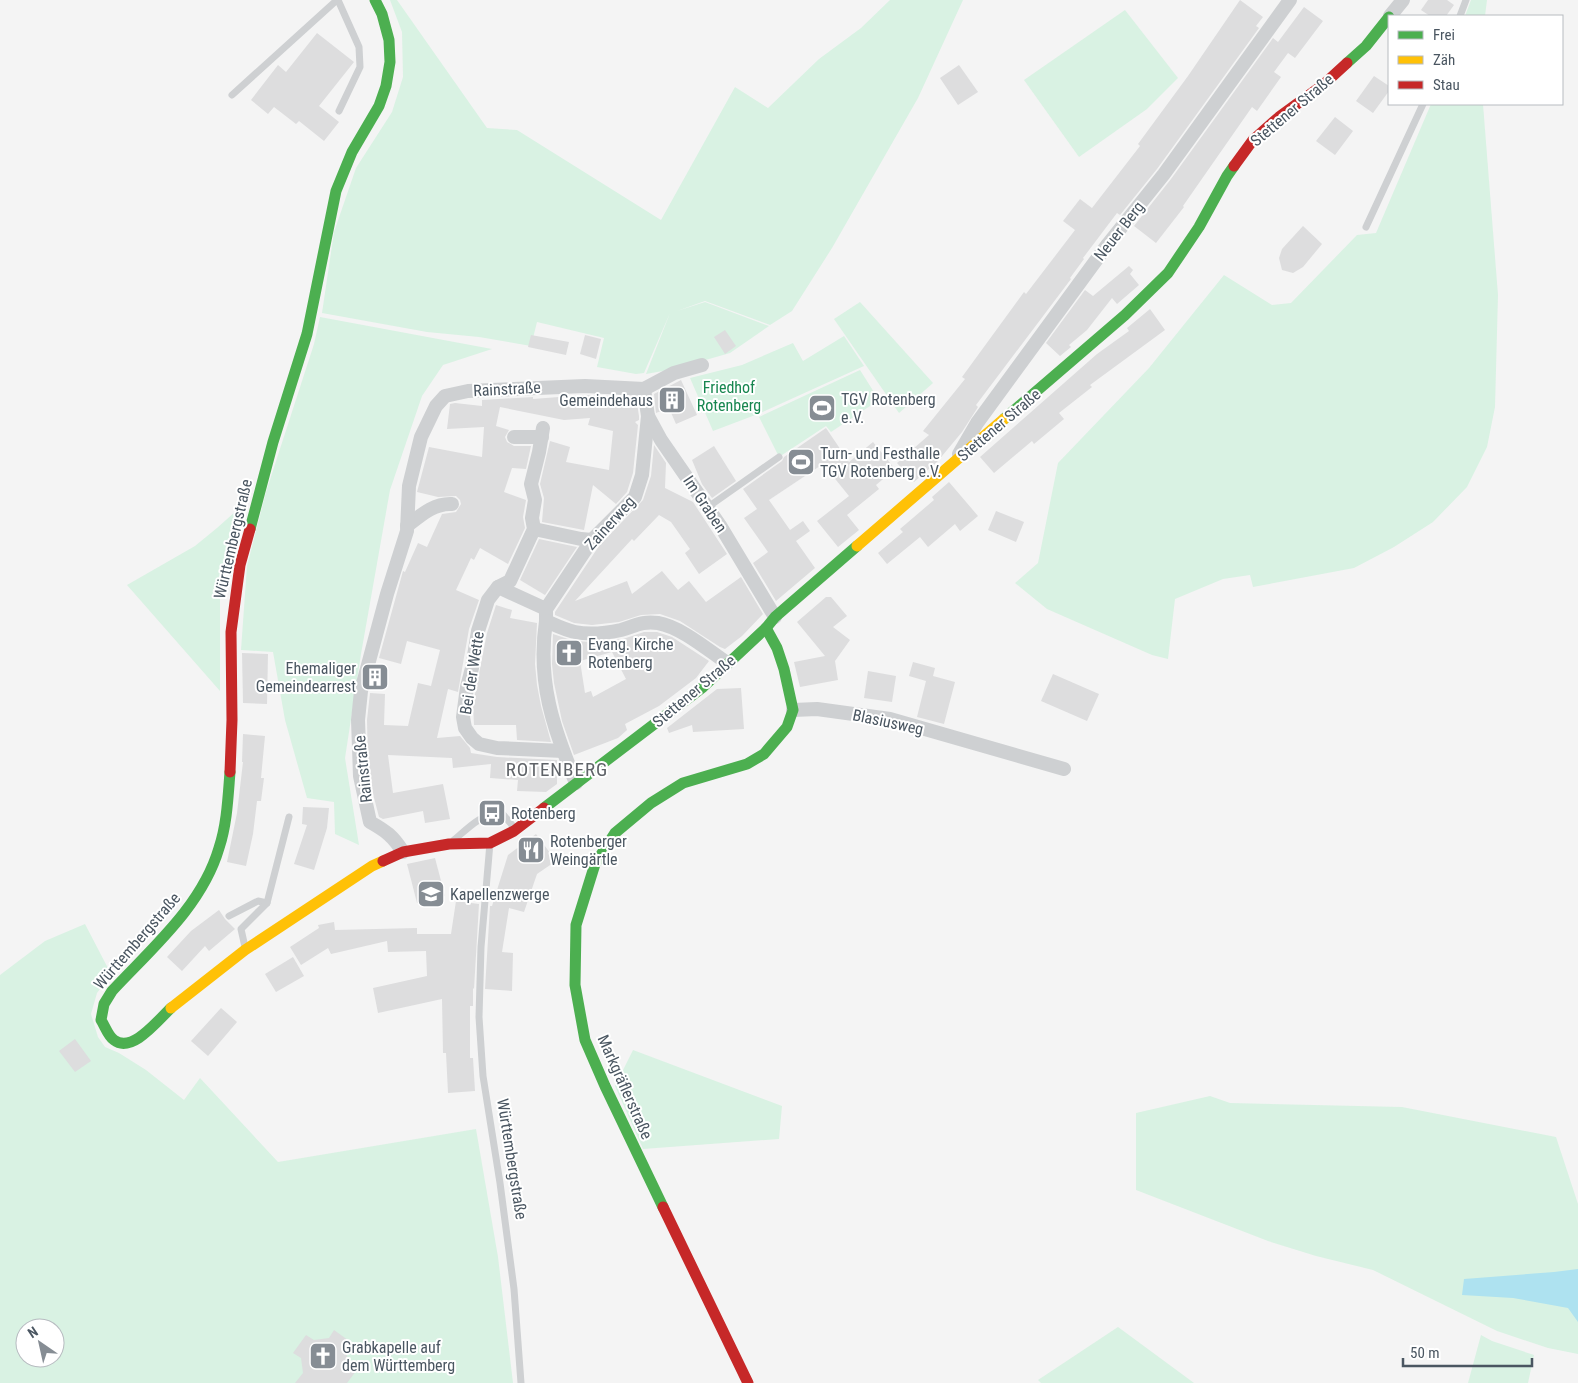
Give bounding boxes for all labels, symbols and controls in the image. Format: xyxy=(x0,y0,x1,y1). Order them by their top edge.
legend xyxy=(1388,15,1563,105)
text: Frei xyxy=(1433,26,1455,44)
text: Zäh xyxy=(1433,51,1455,69)
street label: Stettener Straße xyxy=(1247,70,1337,150)
text: Stau xyxy=(1433,76,1460,94)
street label: Neuer Berg xyxy=(1090,198,1148,264)
street label: Rainstraße xyxy=(473,378,541,400)
park label: Friedhof Rotenberg xyxy=(697,378,761,415)
building icon: Gemeindehaus xyxy=(657,385,687,415)
street label: Stettener Straße xyxy=(954,385,1044,465)
place label: TGV Rotenberg e.V. xyxy=(841,390,936,427)
place label: Gemeindehaus xyxy=(559,391,653,410)
sports icon: TGV Rotenberg e.V. xyxy=(807,393,837,423)
place label: Turn- und Festhalle TGV Rotenberg e.V. xyxy=(820,444,942,481)
sports icon: Turn- und Festhalle TGV Rotenberg e.V. xyxy=(786,447,816,477)
street label: Im Graben xyxy=(679,472,731,536)
street label: Württembergstraße xyxy=(210,477,256,601)
street label: Zainerweg xyxy=(581,492,639,554)
street label: Bei der Wette xyxy=(456,630,488,716)
place label: Evang. Kirche Rotenberg xyxy=(588,635,673,672)
church icon: Evang. Kirche Rotenberg xyxy=(554,638,584,668)
street label: Stettener Straße xyxy=(649,651,739,731)
place label: Ehemaliger Gemeindearrest xyxy=(256,659,356,696)
building icon: Ehemaliger Gemeindearrest xyxy=(360,662,390,692)
street label: Blasiusweg xyxy=(851,705,925,739)
street label: Rainstraße xyxy=(350,734,376,804)
district label: ROTENBERG xyxy=(506,758,608,781)
bus stop icon: Rotenberg xyxy=(477,798,507,828)
place label: Rotenberg xyxy=(511,804,576,823)
place label: Rotenberger Weingärtle xyxy=(550,832,627,869)
restaurant icon: Rotenberger Weingärtle xyxy=(516,835,546,865)
school or university icon: Kapellenzwerge xyxy=(416,879,446,909)
place label: Kapellenzwerge xyxy=(450,885,549,904)
street label: Württembergstraße xyxy=(90,889,184,993)
street label: Markgräflerstraße xyxy=(593,1032,657,1142)
street label: Württembergstraße xyxy=(493,1097,531,1221)
north arrow xyxy=(15,1318,65,1368)
text: N xyxy=(25,1323,41,1341)
scale bar xyxy=(1403,1336,1532,1368)
place label: Grabkapelle auf dem Württemberg xyxy=(342,1338,455,1375)
church icon: Grabkapelle auf dem Württemberg xyxy=(308,1341,338,1371)
text: 50 m xyxy=(1410,1344,1440,1362)

